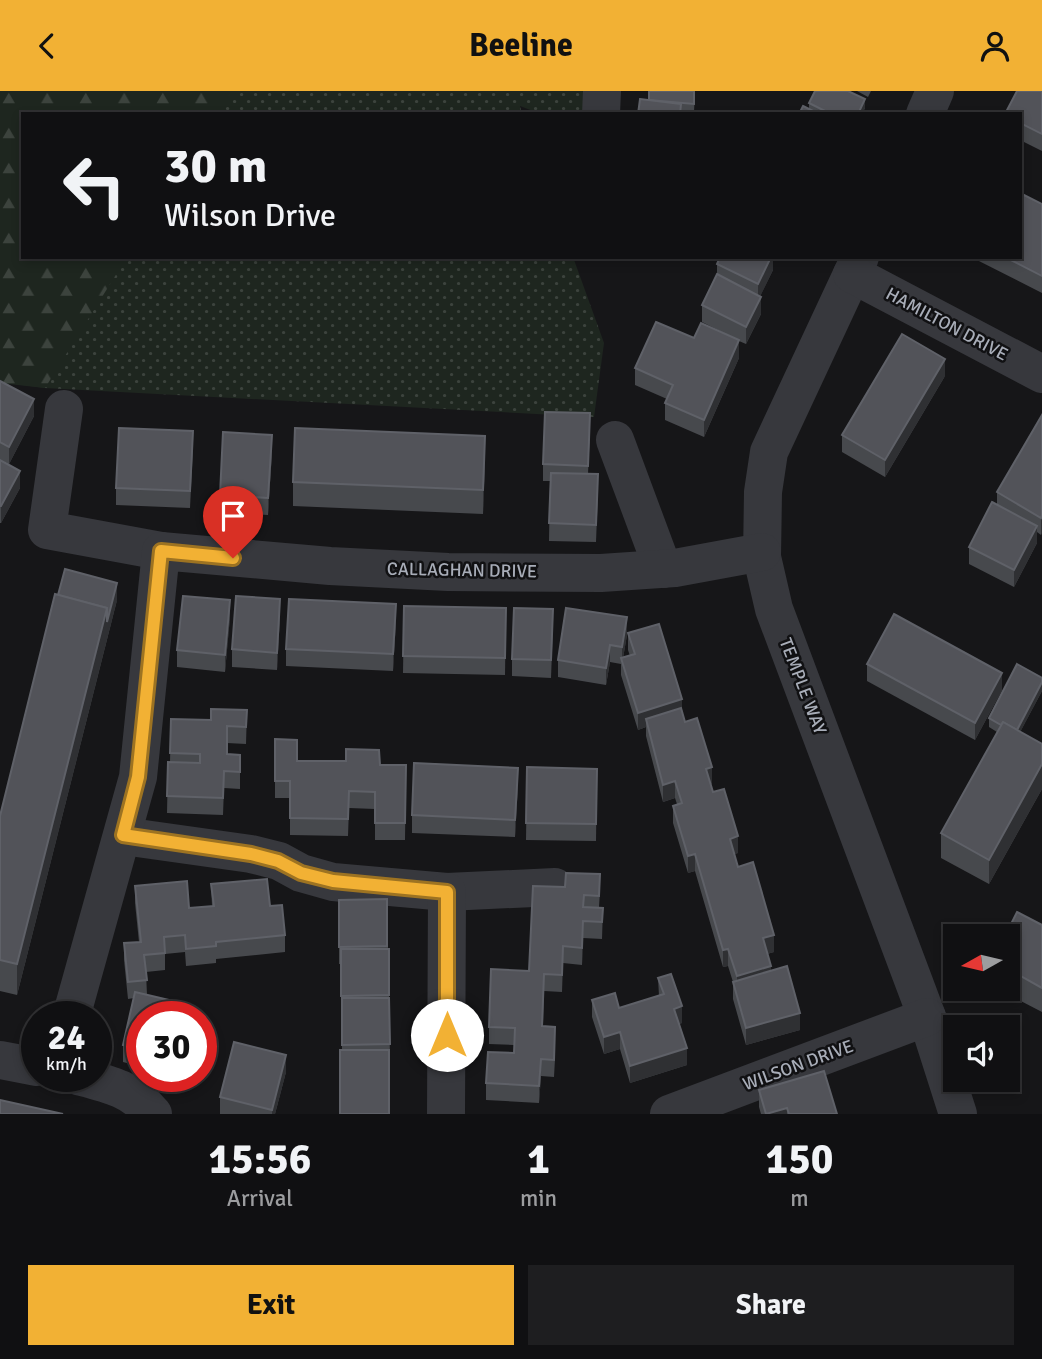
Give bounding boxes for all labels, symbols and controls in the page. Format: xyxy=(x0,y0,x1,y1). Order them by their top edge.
text: Beeline xyxy=(469,26,573,65)
icon: back xyxy=(28,27,66,65)
icon: person xyxy=(976,27,1014,65)
text: 30 m xyxy=(164,136,267,196)
icon: left xyxy=(49,140,140,231)
text: Wilson Drive xyxy=(164,196,336,235)
street label: HAMILTON DRIVE xyxy=(882,283,1012,365)
pin xyxy=(203,486,263,558)
icon: arrive xyxy=(214,497,252,535)
street label: CALLAGHAN DRIVE xyxy=(387,558,537,582)
street label: TEMPLE WAY xyxy=(775,635,831,737)
north arrow xyxy=(943,924,1020,1001)
map controls xyxy=(943,924,1020,1092)
position arrow xyxy=(410,998,484,1072)
speed limit sign: 30 xyxy=(126,1001,217,1092)
button: sound xyxy=(943,1015,1020,1092)
text: 24 xyxy=(48,1016,85,1059)
street label: WILSON DRIVE xyxy=(740,1035,856,1095)
text: km/h xyxy=(46,1053,87,1075)
text: 15:56 xyxy=(208,1134,312,1185)
text: 1 xyxy=(527,1134,550,1185)
text: 150 xyxy=(765,1134,834,1185)
text: Arrival xyxy=(227,1184,293,1213)
text: min xyxy=(520,1184,557,1213)
text: m xyxy=(790,1184,809,1213)
button: Exit xyxy=(28,1265,514,1345)
button: Share xyxy=(528,1265,1014,1345)

